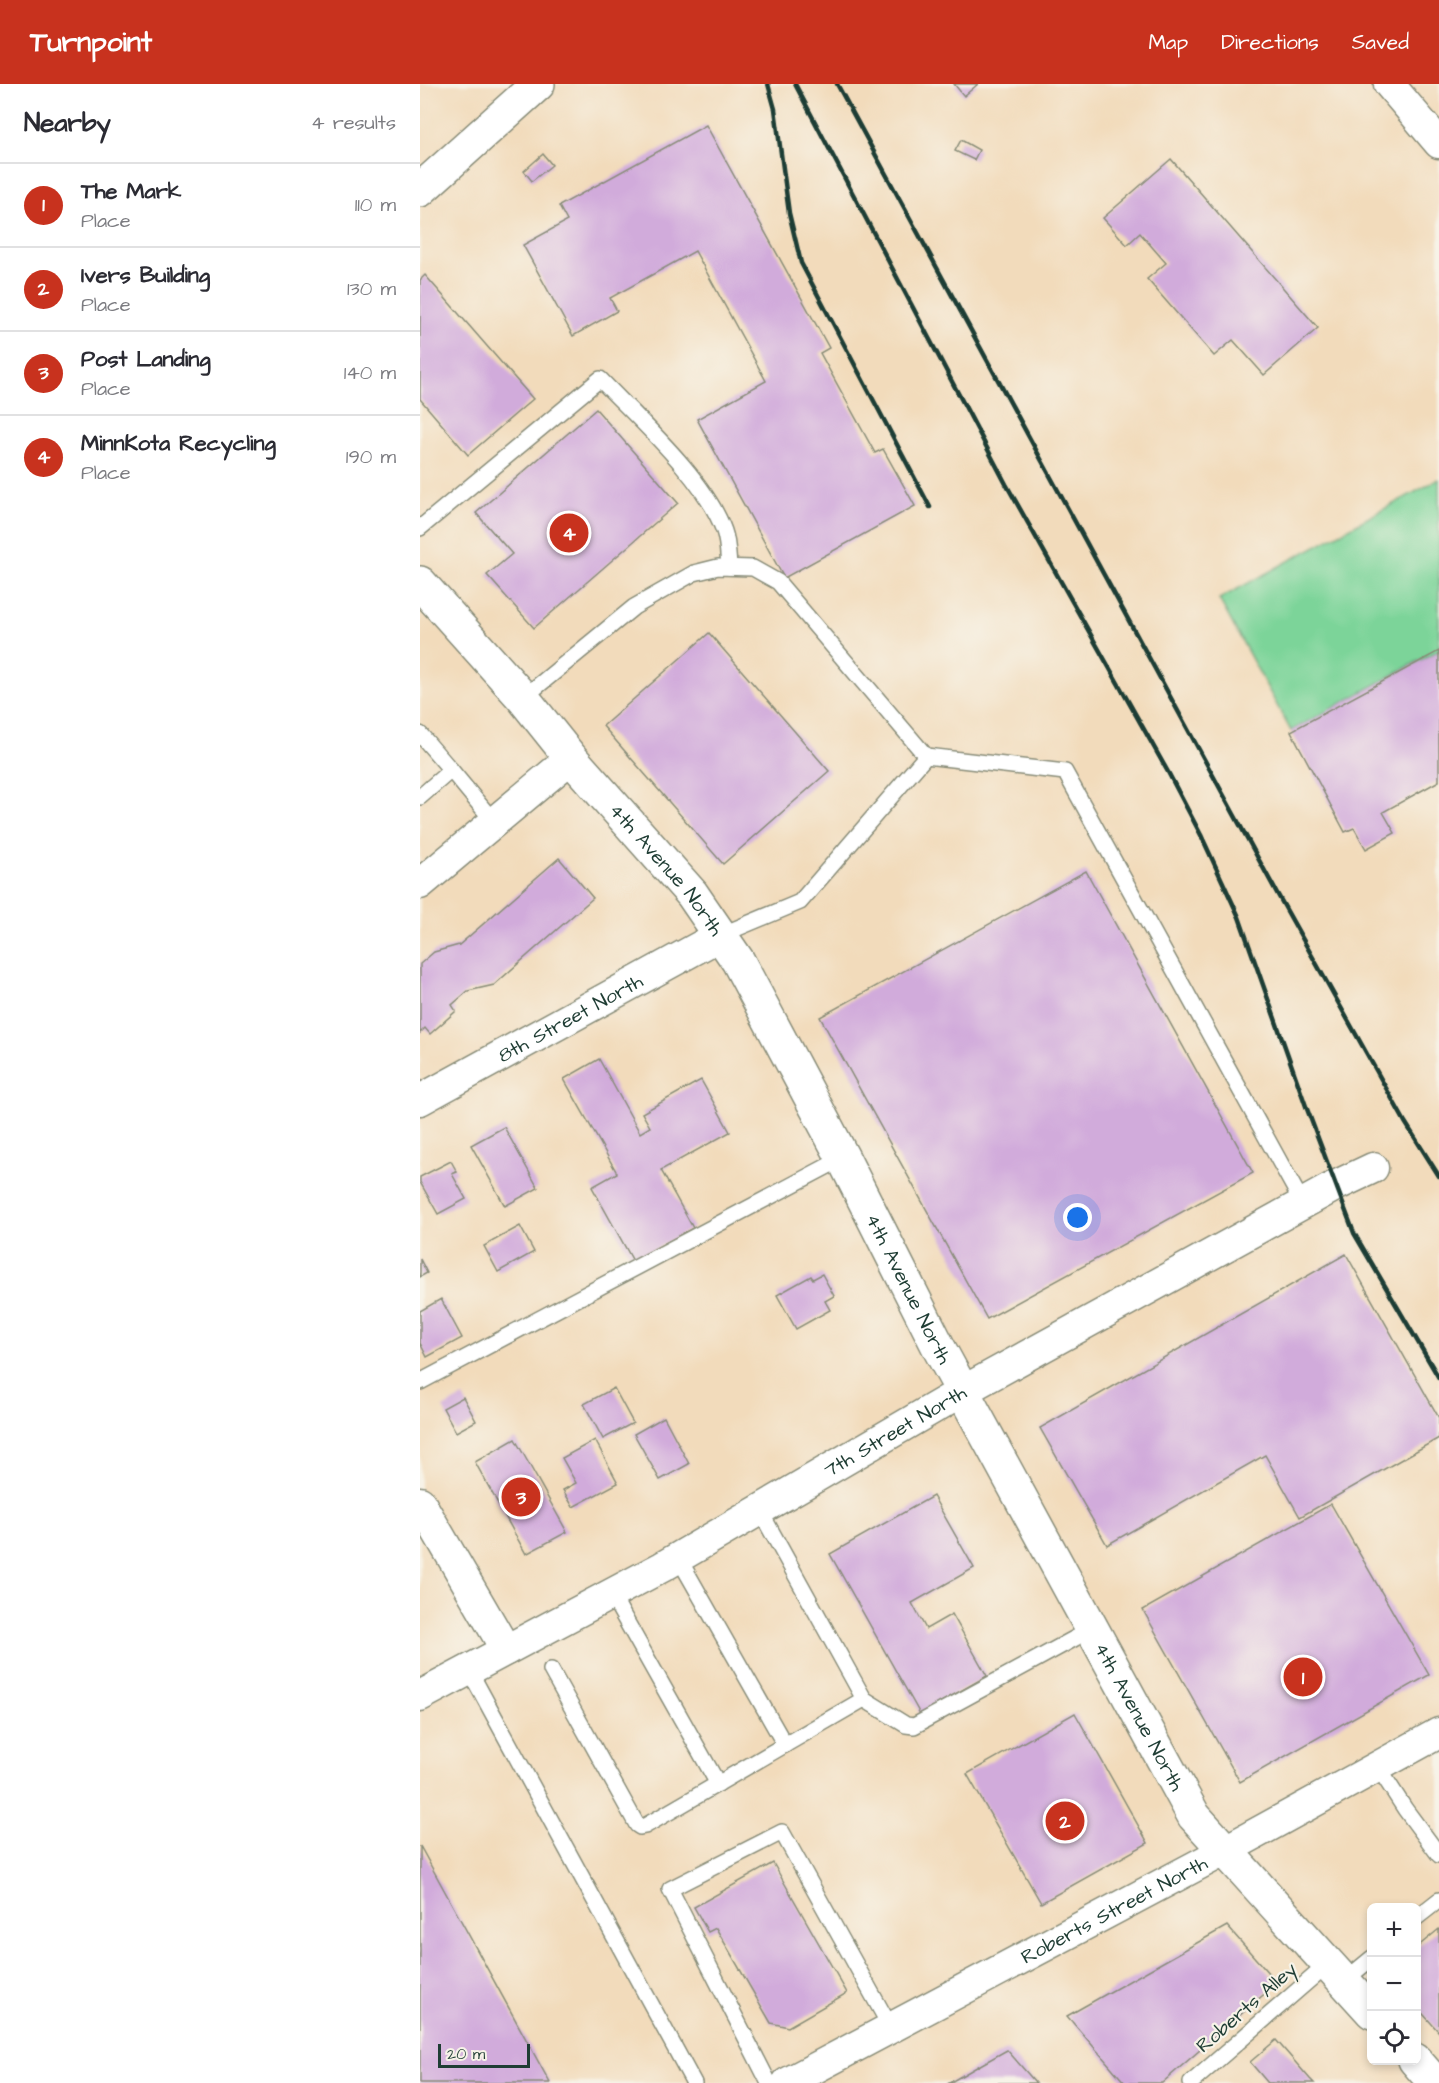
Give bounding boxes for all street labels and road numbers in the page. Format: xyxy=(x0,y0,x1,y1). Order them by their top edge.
street label: 4th Avenue North xyxy=(602,797,730,942)
street label: 8th Street North xyxy=(493,968,648,1070)
street label: 4th Avenue North xyxy=(858,1209,958,1369)
street label: 7th Street North xyxy=(819,1379,972,1484)
street label: 4th Avenue North xyxy=(1087,1637,1191,1796)
street label: Roberts Street North xyxy=(1016,1849,1213,1971)
street label: Roberts Alley xyxy=(1190,1956,1304,2060)

